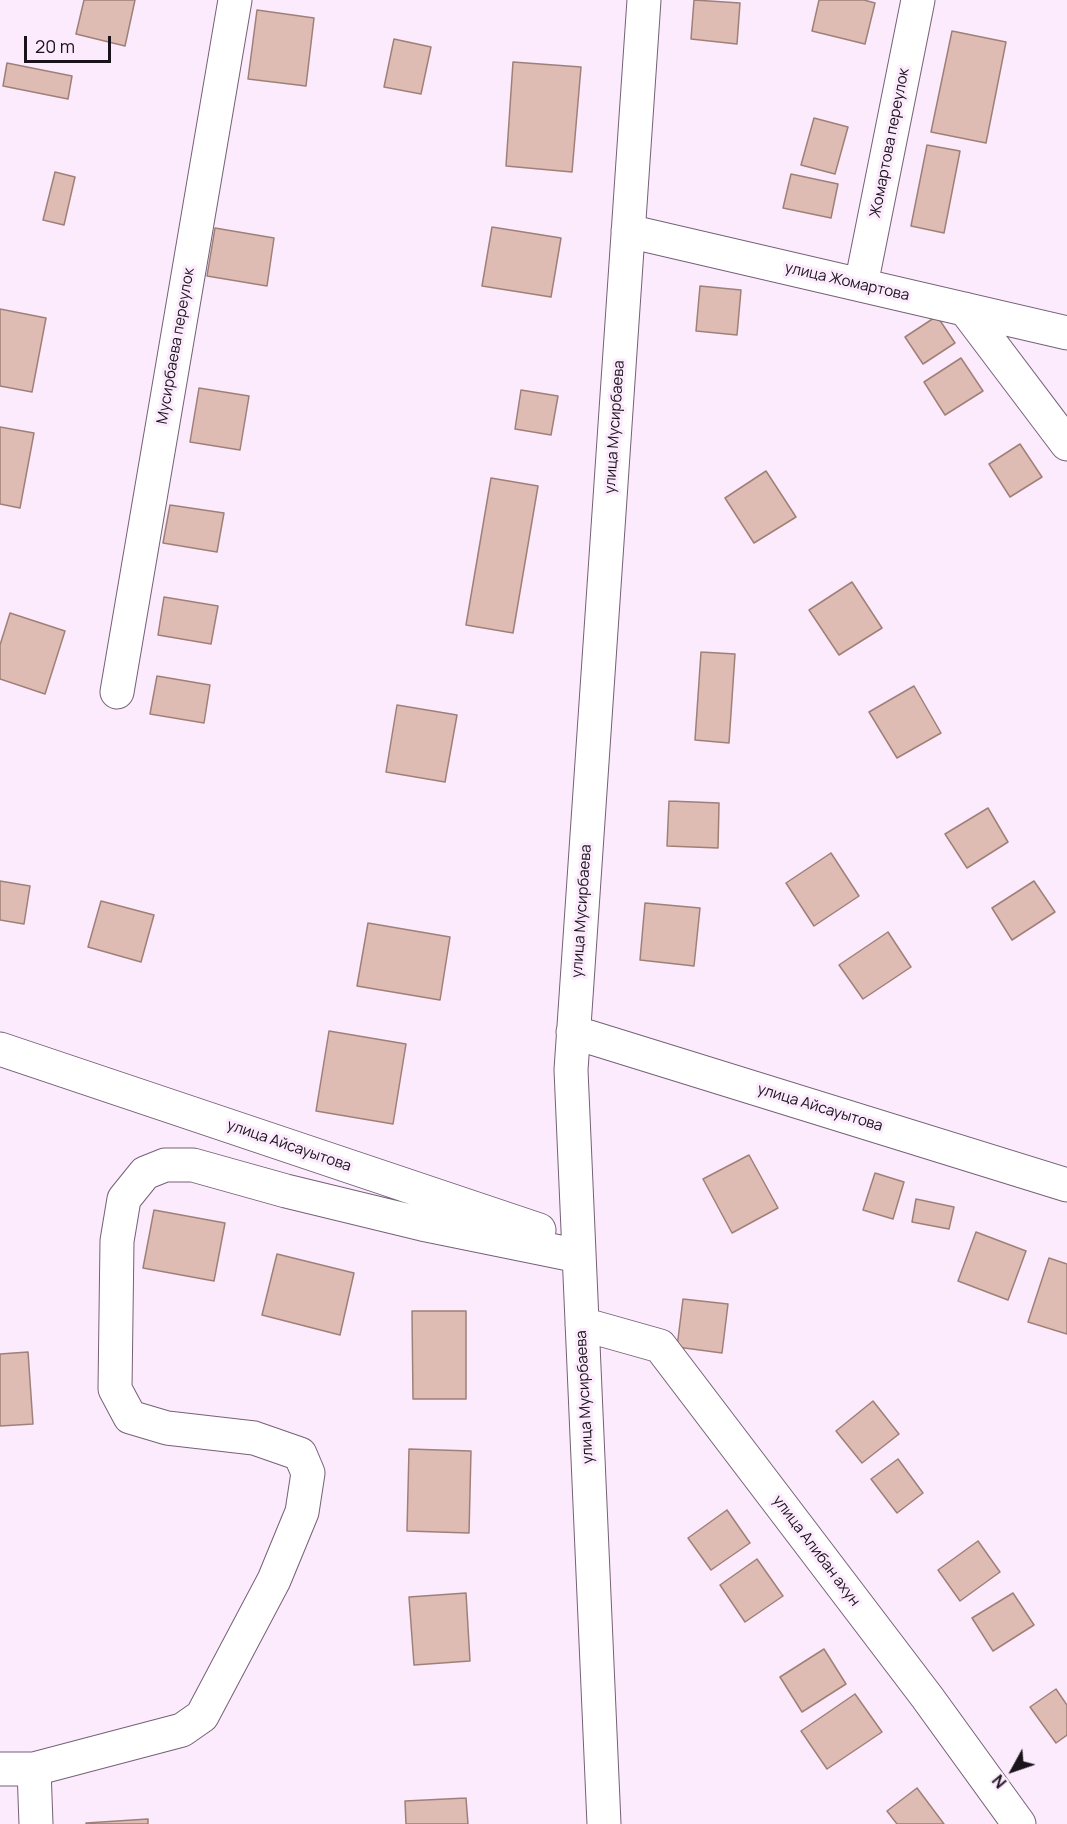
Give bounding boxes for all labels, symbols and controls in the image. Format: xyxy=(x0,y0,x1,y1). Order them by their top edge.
scale bar xyxy=(27,24,114,62)
text: 20 m xyxy=(35,34,75,58)
street label: Жомартова переулок xyxy=(867,67,913,219)
street label: улица Жомартова xyxy=(783,259,911,305)
street label: Мусирбаева переулок xyxy=(153,266,199,426)
street label: улица Мусирбаева xyxy=(601,360,629,494)
street label: улица Мусирбаева xyxy=(568,844,596,978)
street label: улица Айсауытова xyxy=(755,1080,885,1136)
street label: улица Айсауытова xyxy=(225,1116,353,1176)
street label: улица Мусирбаева xyxy=(573,1330,597,1464)
street label: улица Алибан ахун xyxy=(768,1492,864,1610)
north arrow xyxy=(983,1740,1043,1800)
text: N xyxy=(987,1770,1011,1793)

